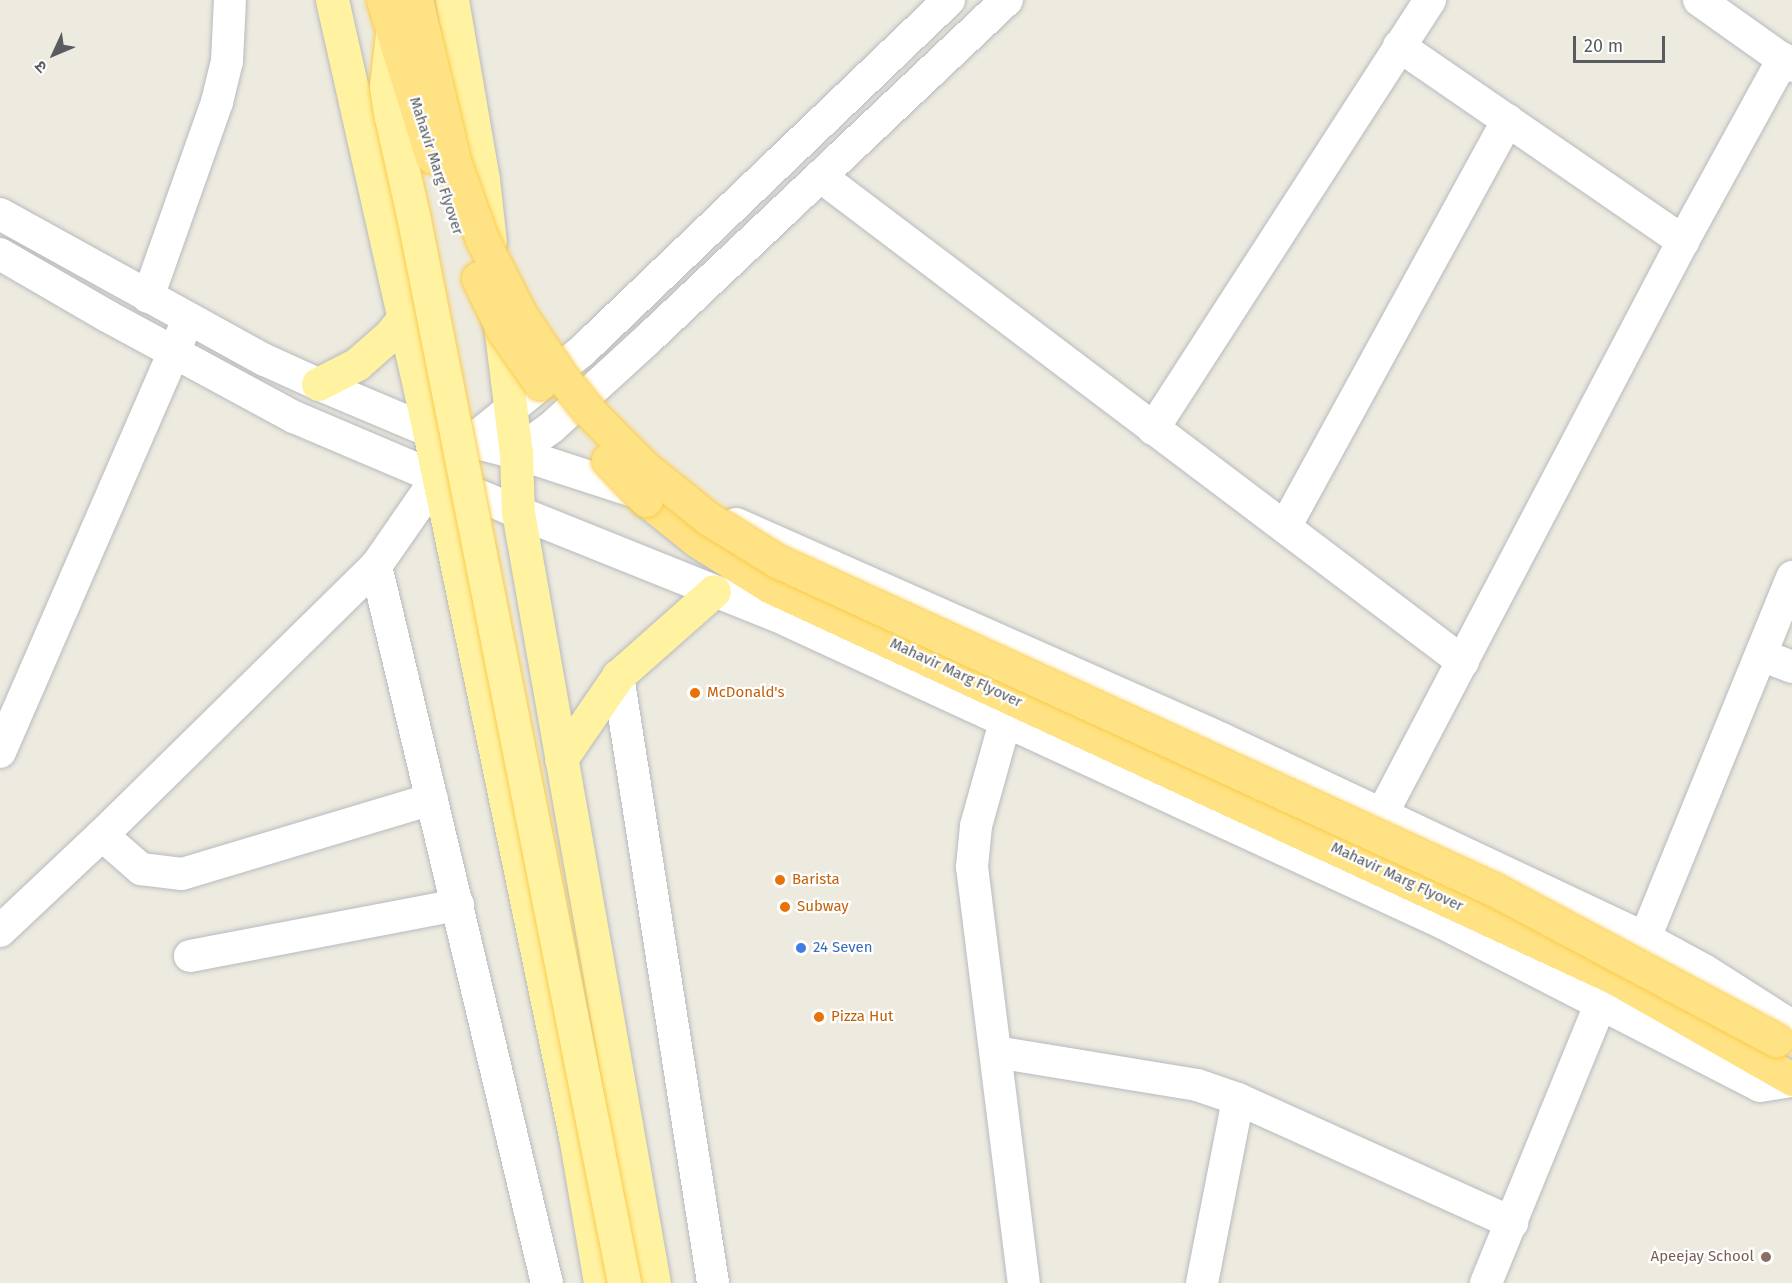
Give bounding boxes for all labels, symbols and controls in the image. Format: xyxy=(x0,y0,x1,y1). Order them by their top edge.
north arrow xyxy=(24,24,84,84)
scale bar xyxy=(1576,24,1668,62)
text: 20 m xyxy=(1584,35,1623,57)
text: उ xyxy=(31,57,51,77)
street label: Mahavir Marg Flyover xyxy=(405,95,467,237)
street label: Mahavir Marg Flyover xyxy=(887,634,1025,712)
place label: McDonald's xyxy=(707,684,784,702)
marker: McDonald's xyxy=(688,686,702,700)
street label: Mahavir Marg Flyover xyxy=(1328,838,1466,916)
place label: Barista xyxy=(792,871,840,889)
marker: Barista xyxy=(773,873,787,887)
place label: Subway xyxy=(797,898,849,916)
marker: Subway xyxy=(778,900,792,914)
place label: 24 Seven xyxy=(813,939,873,957)
marker: 24 Seven xyxy=(794,941,808,955)
place label: Pizza Hut xyxy=(831,1008,893,1026)
marker: Pizza Hut xyxy=(812,1010,826,1024)
place label: Apeejay School xyxy=(1651,1248,1754,1266)
marker: Apeejay School xyxy=(1759,1250,1773,1264)

